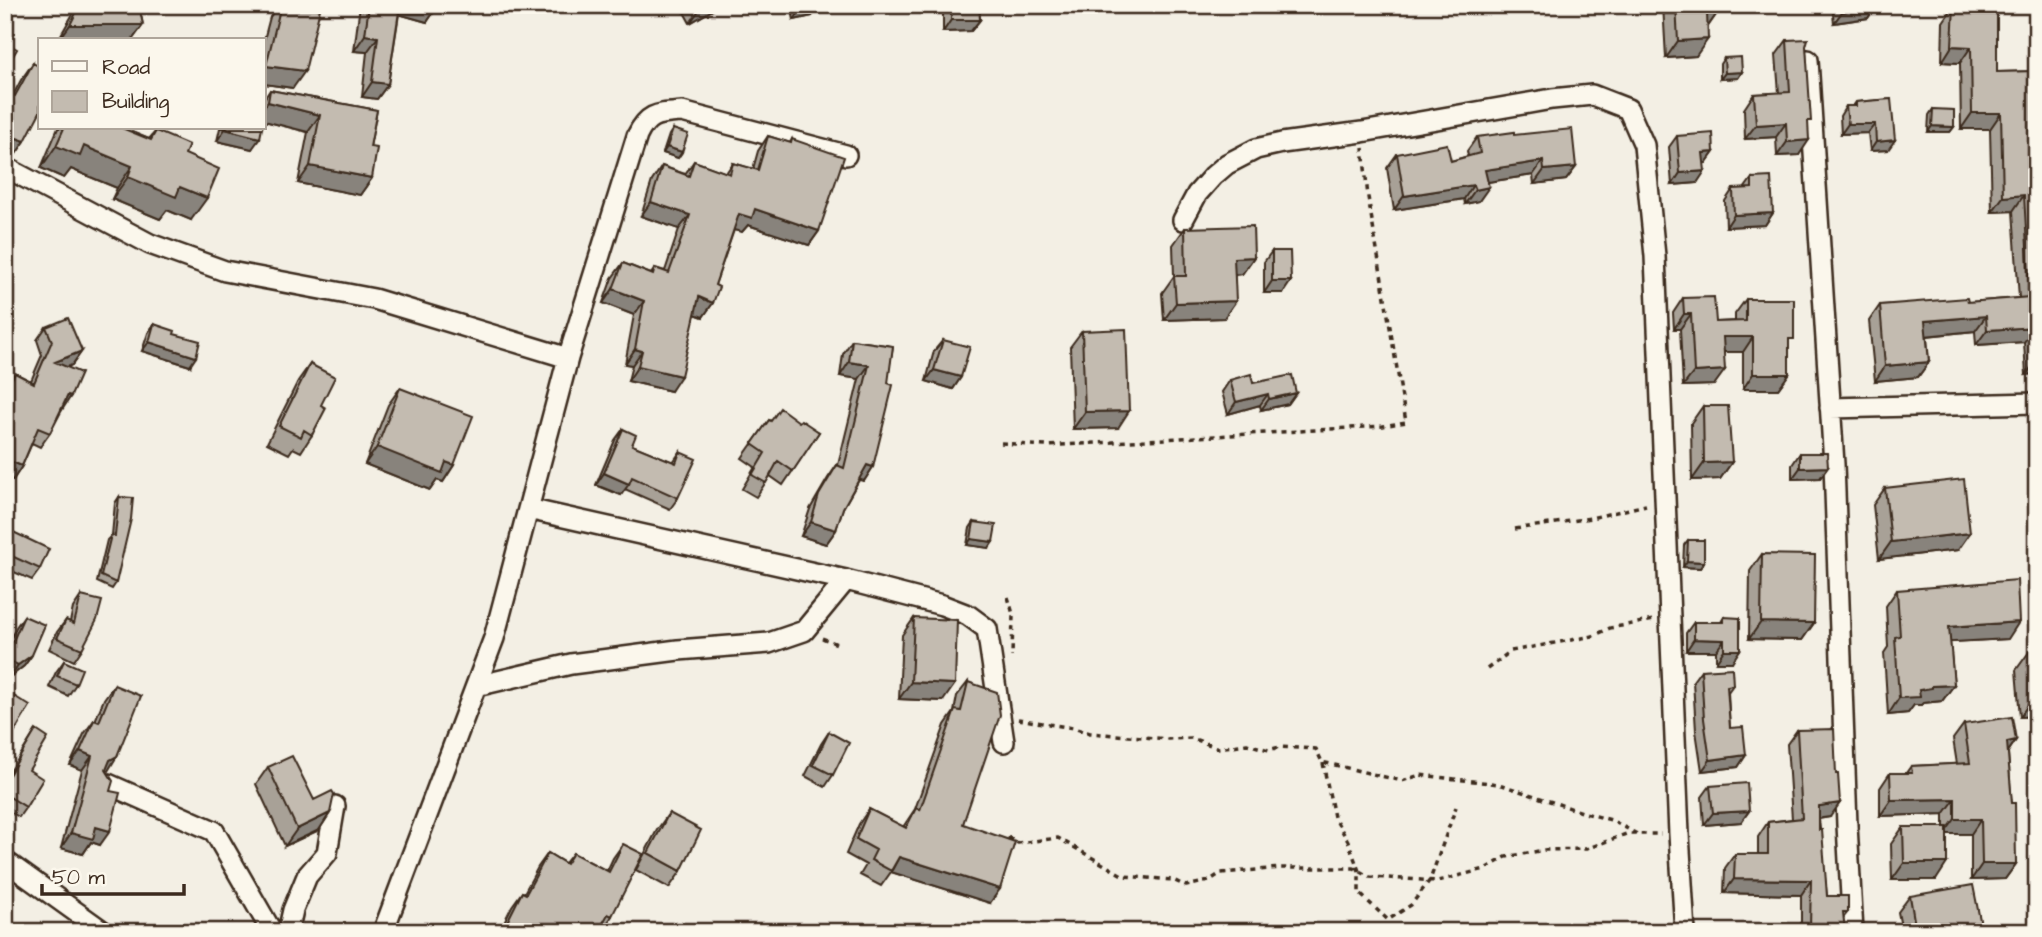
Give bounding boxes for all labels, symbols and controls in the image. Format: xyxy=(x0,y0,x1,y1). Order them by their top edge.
legend xyxy=(38,38,266,130)
text: Road xyxy=(102,53,150,82)
text: Building xyxy=(102,87,170,118)
scale bar xyxy=(42,853,184,897)
text: 50 m xyxy=(52,863,106,892)

